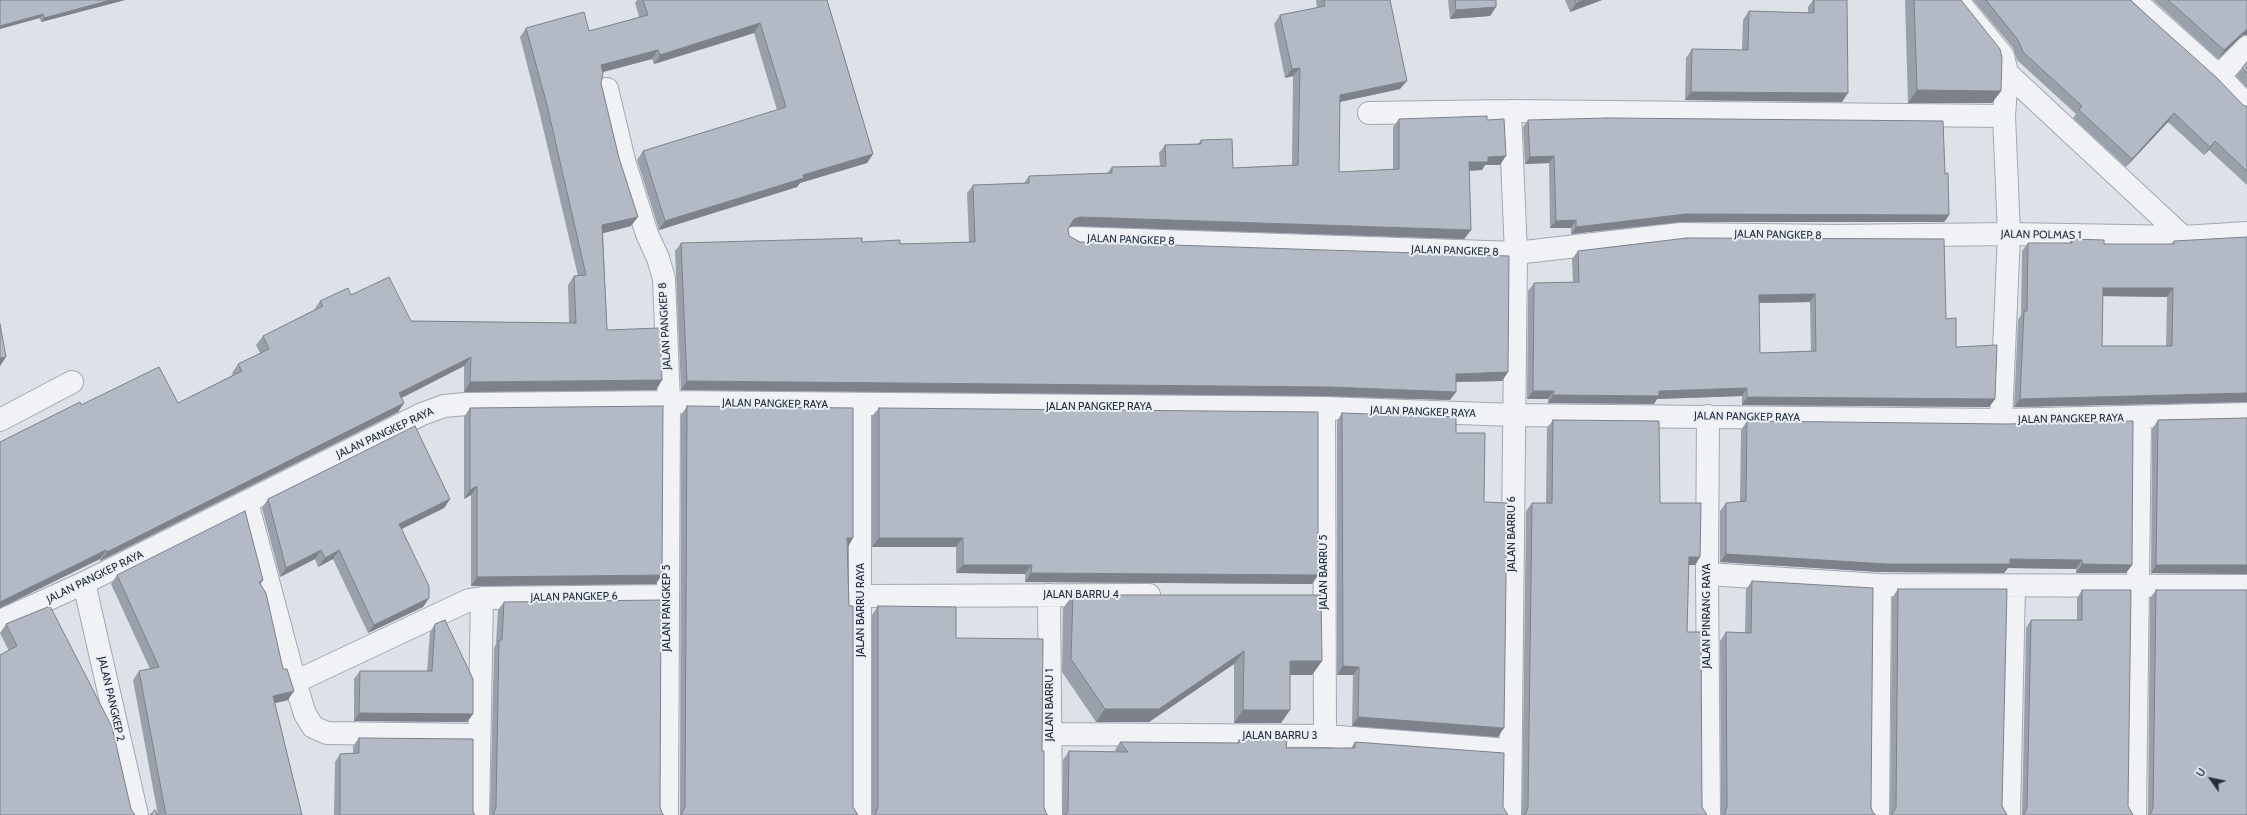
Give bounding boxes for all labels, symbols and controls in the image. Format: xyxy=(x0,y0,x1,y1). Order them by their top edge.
street label: JALAN PANGKEP 8 xyxy=(1734,228,1822,242)
street label: JALAN POLMAS 1 xyxy=(2001,228,2081,242)
street label: JALAN PANGKEP 8 xyxy=(1087,232,1175,248)
street label: JALAN PANGKEP 8 xyxy=(1411,243,1499,259)
street label: JALAN PANGKEP 8 xyxy=(656,282,674,370)
street label: JALAN PANGKEP RAYA xyxy=(722,396,828,412)
street label: JALAN PANGKEP RAYA xyxy=(1046,400,1152,414)
street label: JALAN PANGKEP RAYA xyxy=(1370,404,1476,420)
street label: JALAN PANGKEP RAYA xyxy=(334,405,436,461)
street label: JALAN PANGKEP RAYA xyxy=(1694,409,1800,425)
street label: JALAN PANGKEP RAYA xyxy=(2018,411,2124,427)
street label: JALAN BARRU 6 xyxy=(1505,496,1519,572)
street label: JALAN BARRU 5 xyxy=(1317,534,1331,610)
street label: JALAN PANGKEP RAYA xyxy=(44,548,146,606)
street label: JALAN BARRU RAYA xyxy=(854,563,868,657)
street label: JALAN PINRANG RAYA xyxy=(1700,564,1714,668)
street label: JALAN PANGKEP 5 xyxy=(660,565,674,651)
street label: JALAN BARRU 4 xyxy=(1043,588,1119,602)
street label: JALAN PANGKEP 6 xyxy=(530,590,618,604)
street label: JALAN PANGKEP 2 xyxy=(95,655,127,743)
street label: JALAN BARRU 1 xyxy=(1043,669,1057,741)
street label: JALAN BARRU 3 xyxy=(1242,729,1318,743)
north arrow xyxy=(2191,759,2231,799)
text: U xyxy=(2193,765,2209,780)

